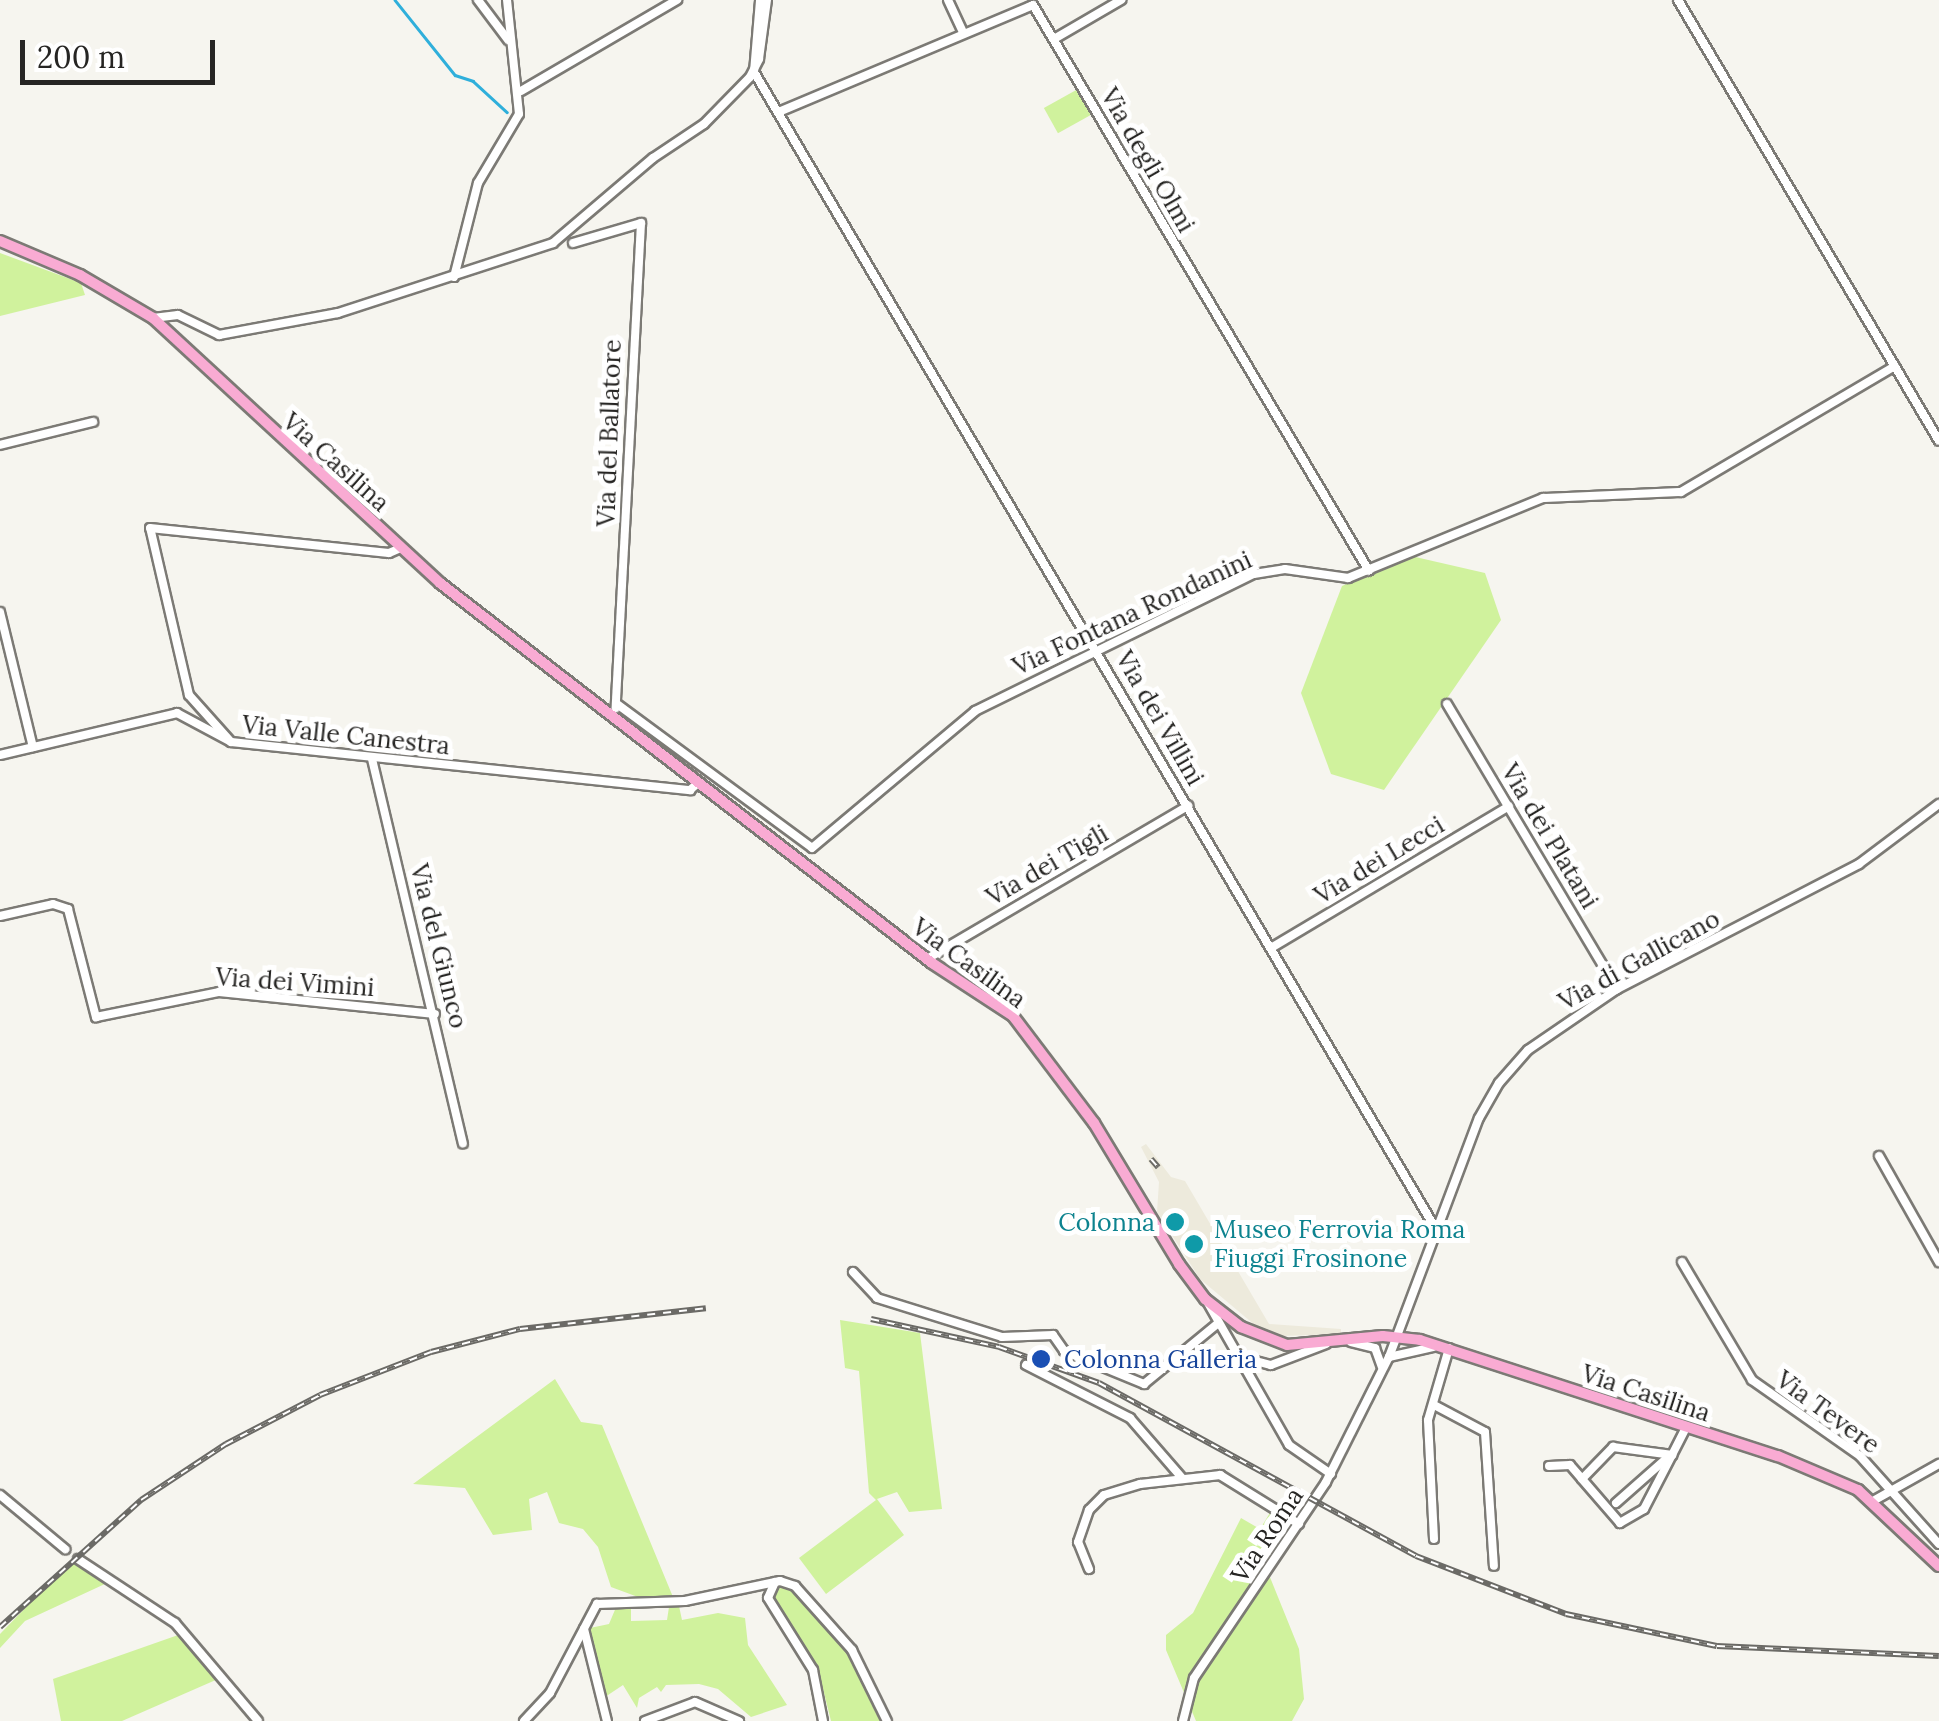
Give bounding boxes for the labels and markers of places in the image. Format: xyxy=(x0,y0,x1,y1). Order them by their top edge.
place label: Colonna xyxy=(1058,1207,1155,1237)
marker: Colonna xyxy=(1164,1211,1186,1233)
place label: Museo Ferrovia Roma Fiuggi Frosinone xyxy=(1214,1215,1465,1274)
marker: Museo Ferrovia Roma Fiuggi Frosinone xyxy=(1183,1233,1205,1255)
place label: Colonna Galleria xyxy=(1064,1344,1257,1374)
marker: Colonna Galleria xyxy=(1028,1346,1054,1372)

